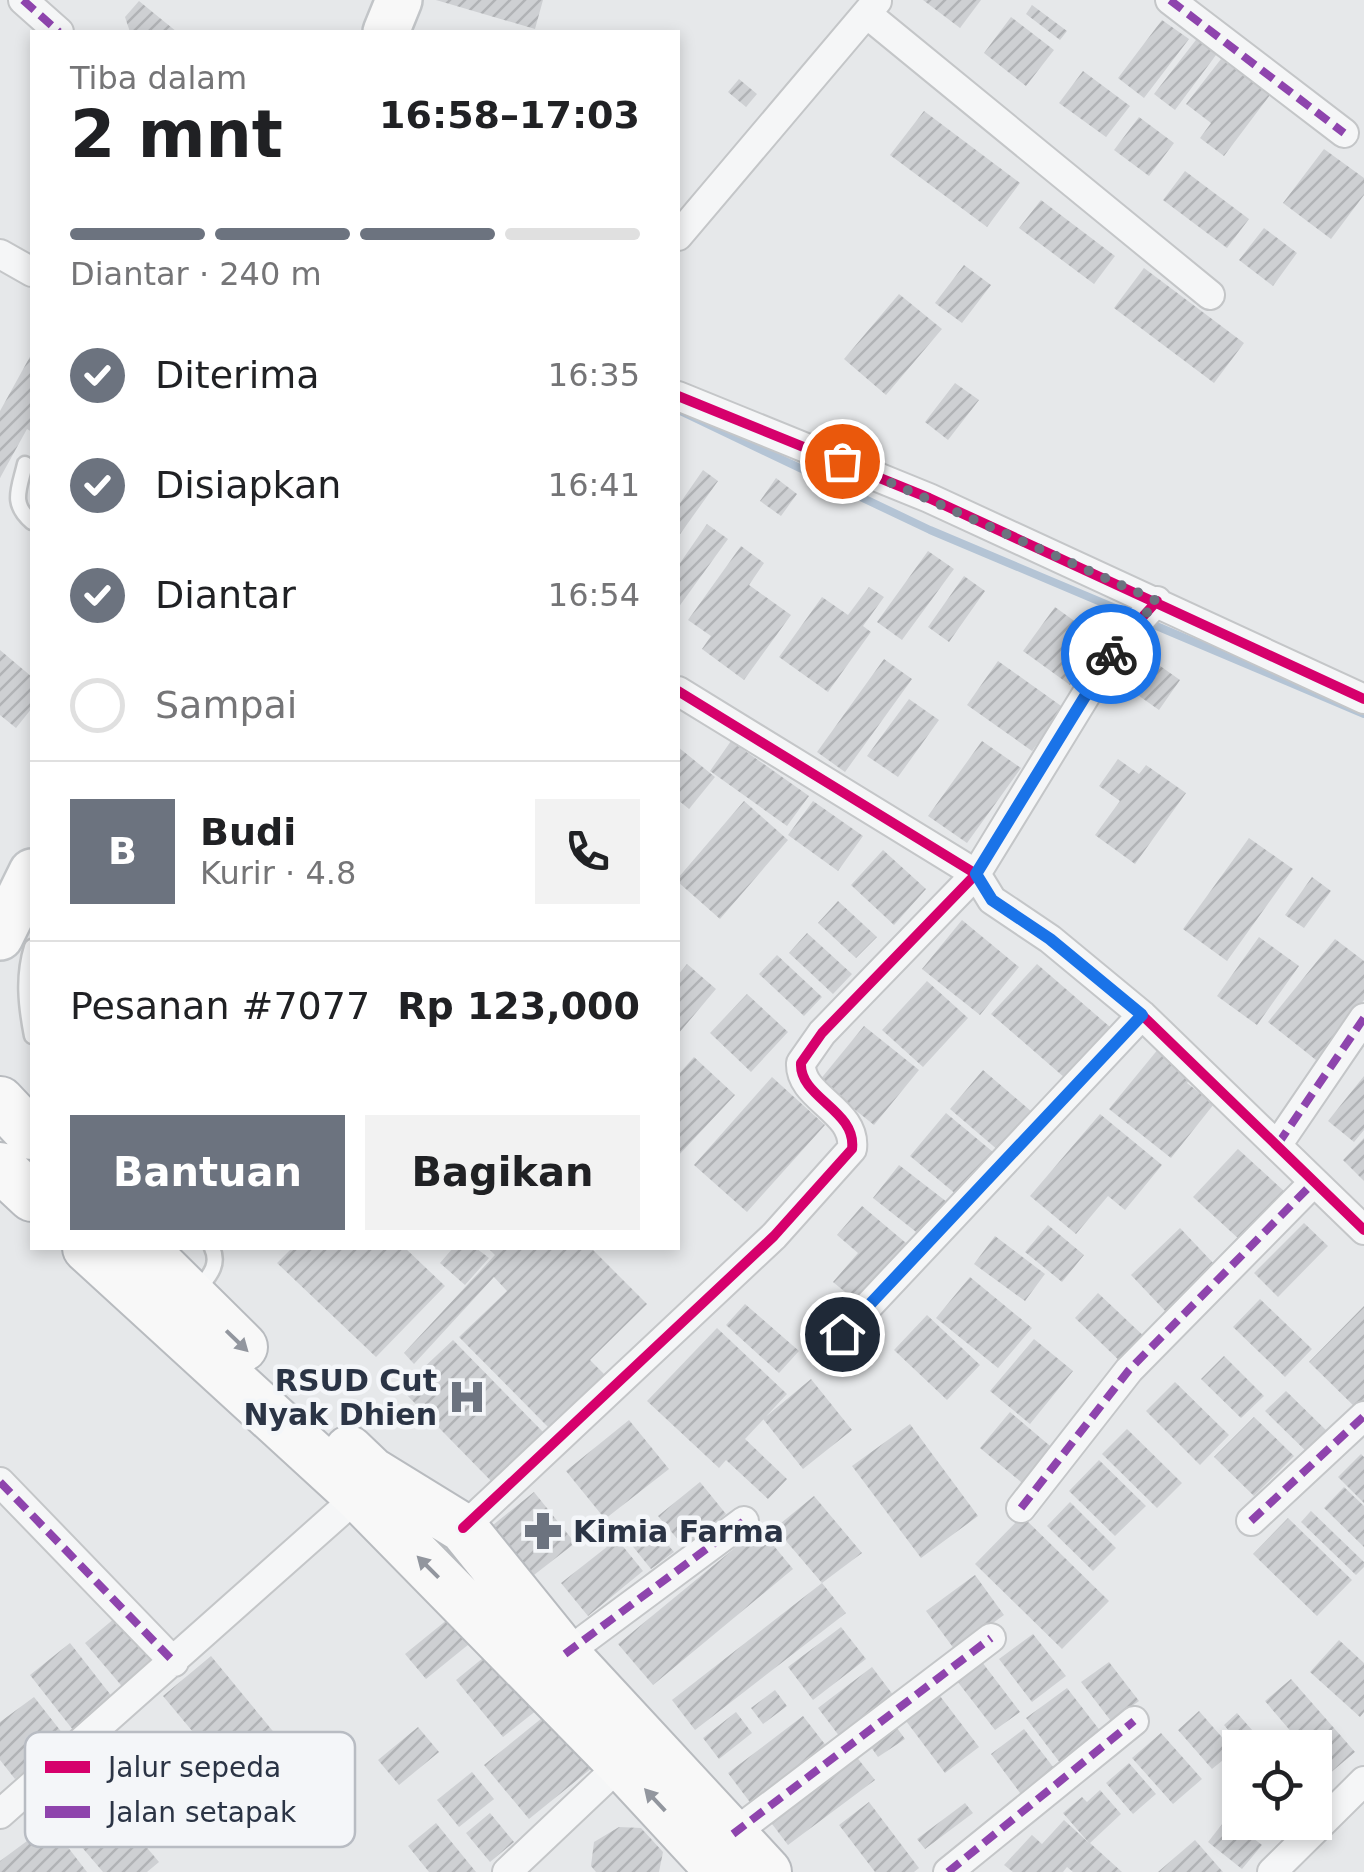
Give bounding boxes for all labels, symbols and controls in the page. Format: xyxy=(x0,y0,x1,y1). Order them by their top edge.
text: Tiba dalam xyxy=(70,59,247,97)
text: 16:58–17:03 xyxy=(379,93,640,137)
text: 2 mnt xyxy=(70,97,283,172)
text: Diantar · 240 m xyxy=(70,255,322,293)
icon: check xyxy=(70,348,125,403)
text: Diterima xyxy=(155,353,320,397)
text: 16:35 xyxy=(548,356,640,394)
pin xyxy=(800,419,885,504)
icon: bag xyxy=(815,434,870,489)
icon: check xyxy=(70,458,125,513)
text: Disiapkan xyxy=(155,463,341,507)
text: 16:41 xyxy=(548,466,640,504)
icon: check xyxy=(70,568,125,623)
text: Diantar xyxy=(155,573,296,617)
text: 16:54 xyxy=(548,576,640,614)
courier xyxy=(1061,604,1161,704)
icon: bike xyxy=(1084,627,1139,682)
text: Sampai xyxy=(155,683,297,727)
button: phone xyxy=(535,799,640,904)
text: Budi xyxy=(200,810,296,854)
text: B xyxy=(108,829,137,873)
text: Kurir · 4.8 xyxy=(200,854,356,892)
text: Pesanan #7077 xyxy=(70,984,370,1028)
text: Rp 123,000 xyxy=(397,984,640,1028)
button: Bantuan xyxy=(70,1115,345,1230)
button: Bagikan xyxy=(365,1115,640,1230)
pin xyxy=(800,1292,885,1377)
icon: home xyxy=(815,1307,870,1362)
one-way arrow xyxy=(225,1329,249,1352)
place label: RSUD Cut Nyak Dhien xyxy=(243,1363,437,1432)
hospital icon: RSUD Cut Nyak Dhien xyxy=(446,1376,488,1418)
pharmacy icon: Kimia Farma xyxy=(522,1510,564,1552)
place label: Kimia Farma xyxy=(573,1514,784,1549)
one-way arrow xyxy=(417,1556,441,1580)
map controls xyxy=(1222,1730,1332,1840)
button: locate xyxy=(1222,1730,1332,1840)
legend xyxy=(25,1732,355,1847)
text: Jalur sepeda xyxy=(106,1751,281,1784)
one-way arrow xyxy=(644,1788,667,1812)
text: Jalan setapak xyxy=(106,1796,297,1829)

